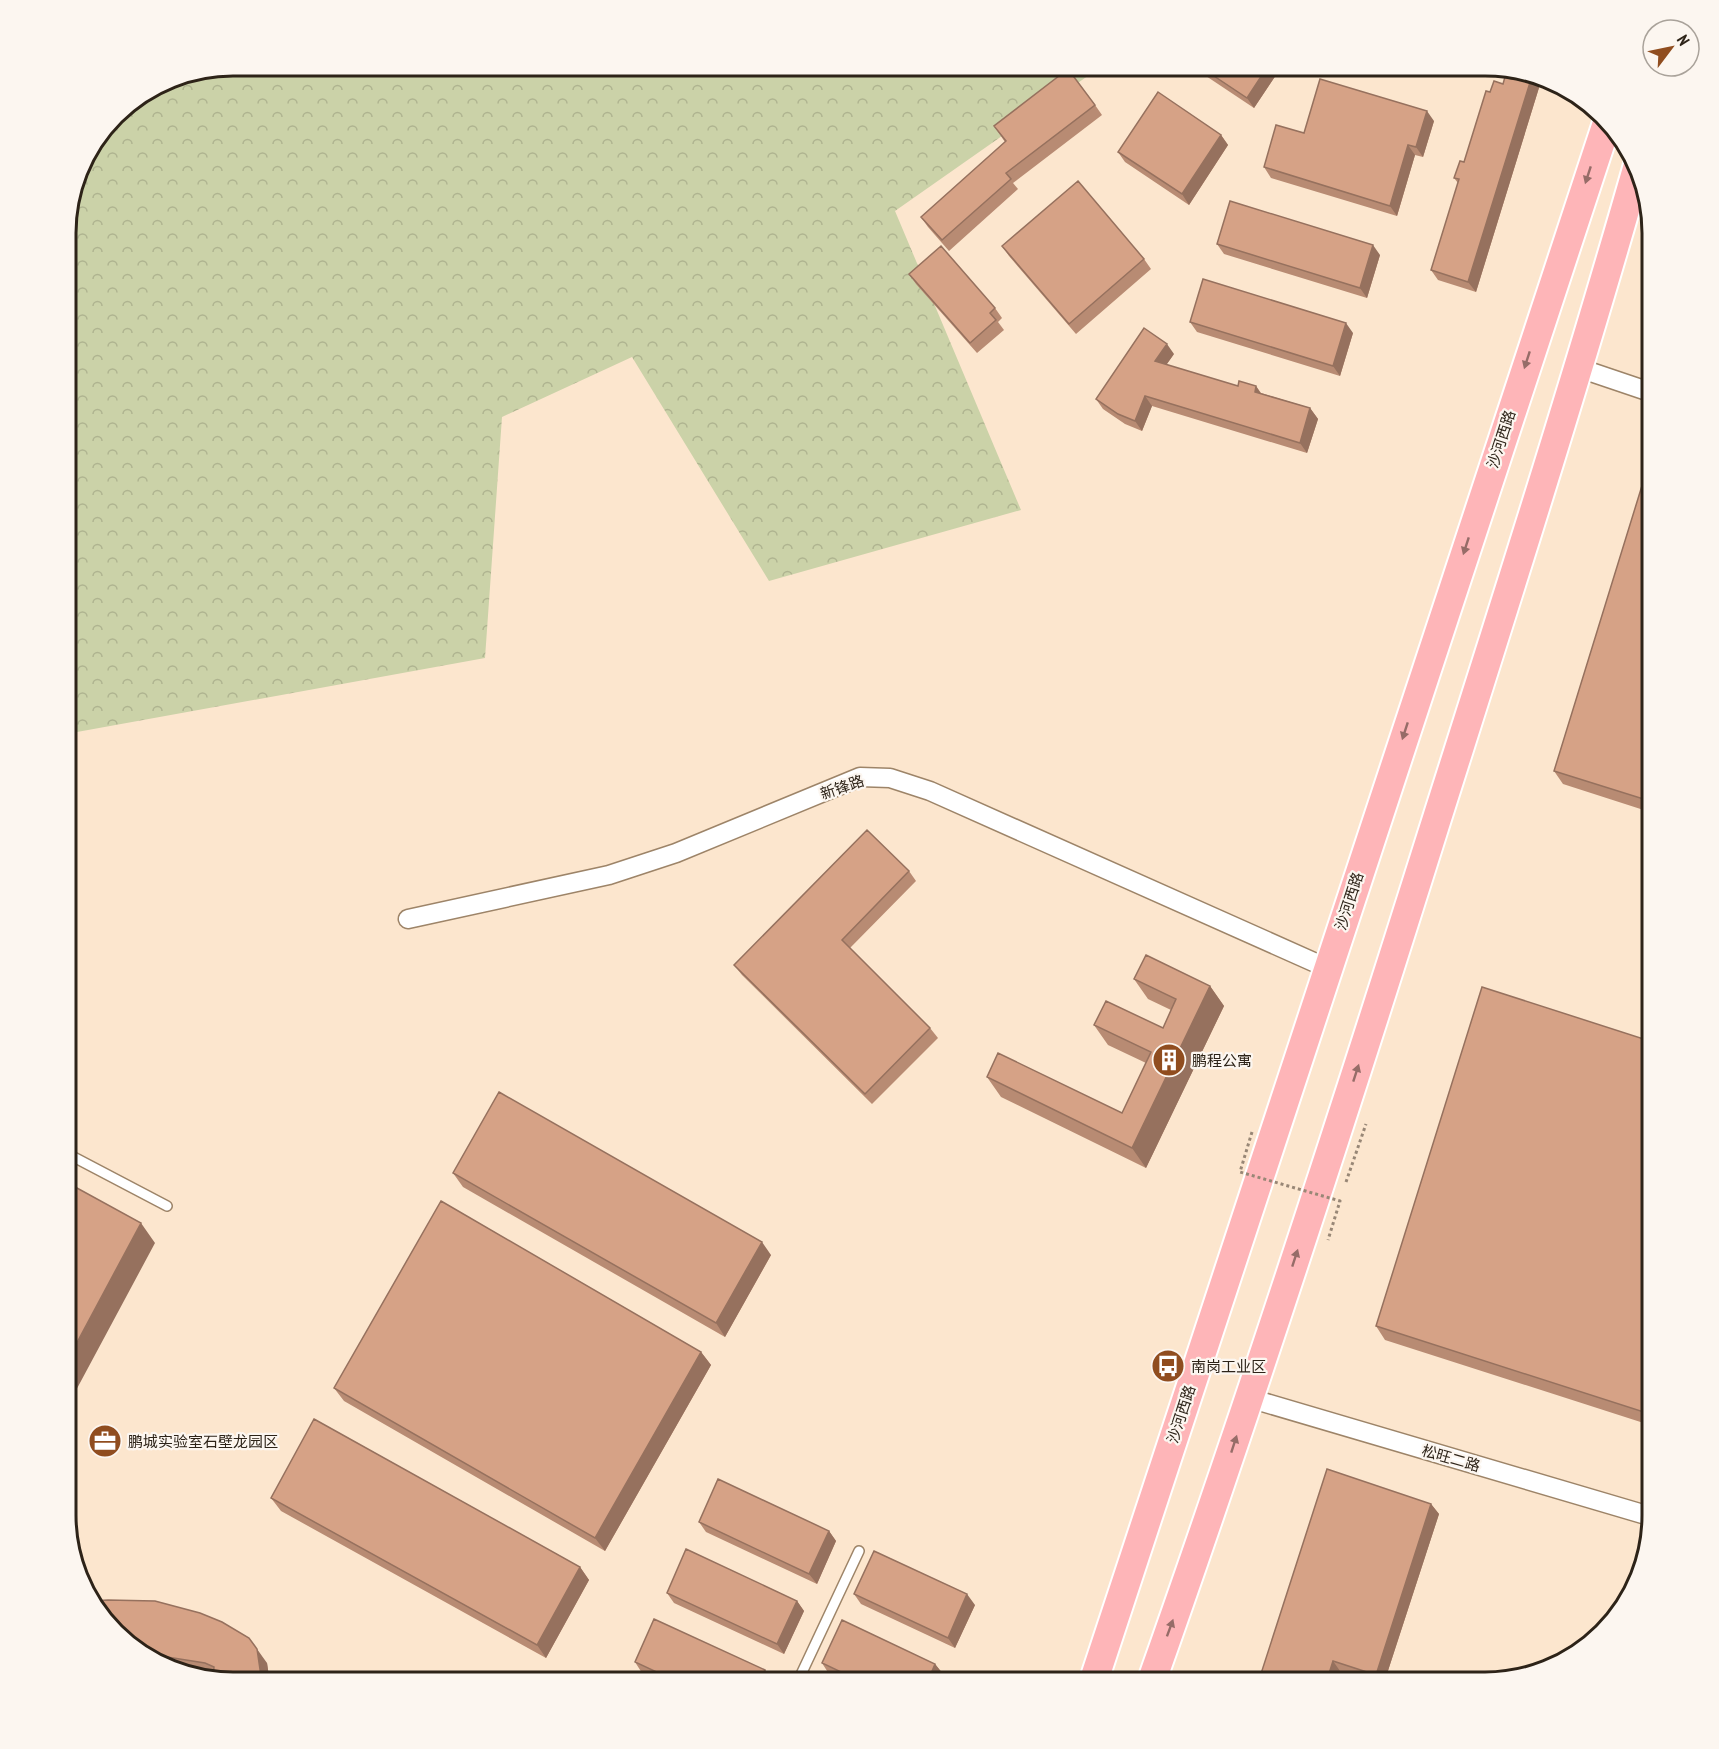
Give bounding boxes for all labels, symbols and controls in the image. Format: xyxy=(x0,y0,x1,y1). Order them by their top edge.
north arrow xyxy=(1641,18,1701,78)
text: N xyxy=(1673,31,1694,49)
one-way arrow xyxy=(1583,166,1592,184)
one-way arrow xyxy=(1522,351,1531,369)
street label: 沙河西路 xyxy=(1483,408,1519,470)
one-way arrow xyxy=(1461,537,1470,555)
one-way arrow xyxy=(1400,722,1410,740)
street label: 新锋路 xyxy=(818,771,866,803)
street label: 沙河西路 xyxy=(1331,870,1367,932)
building icon: 鹏程公寓 xyxy=(1151,1042,1187,1078)
place label: 鹏程公寓 xyxy=(1192,1051,1252,1070)
one-way arrow xyxy=(1352,1064,1361,1082)
one-way arrow xyxy=(1291,1249,1300,1267)
bus stop icon: 南岗工业区 xyxy=(1150,1348,1186,1384)
place label: 南岗工业区 xyxy=(1191,1357,1266,1376)
street label: 沙河西路 xyxy=(1163,1383,1199,1445)
office icon: 鹏城实验室石壁龙园区 xyxy=(87,1423,123,1459)
place label: 鹏城实验室石壁龙园区 xyxy=(128,1432,278,1451)
one-way arrow xyxy=(1230,1435,1240,1453)
street label: 松旺二路 xyxy=(1420,1441,1482,1475)
one-way arrow xyxy=(1166,1619,1176,1637)

